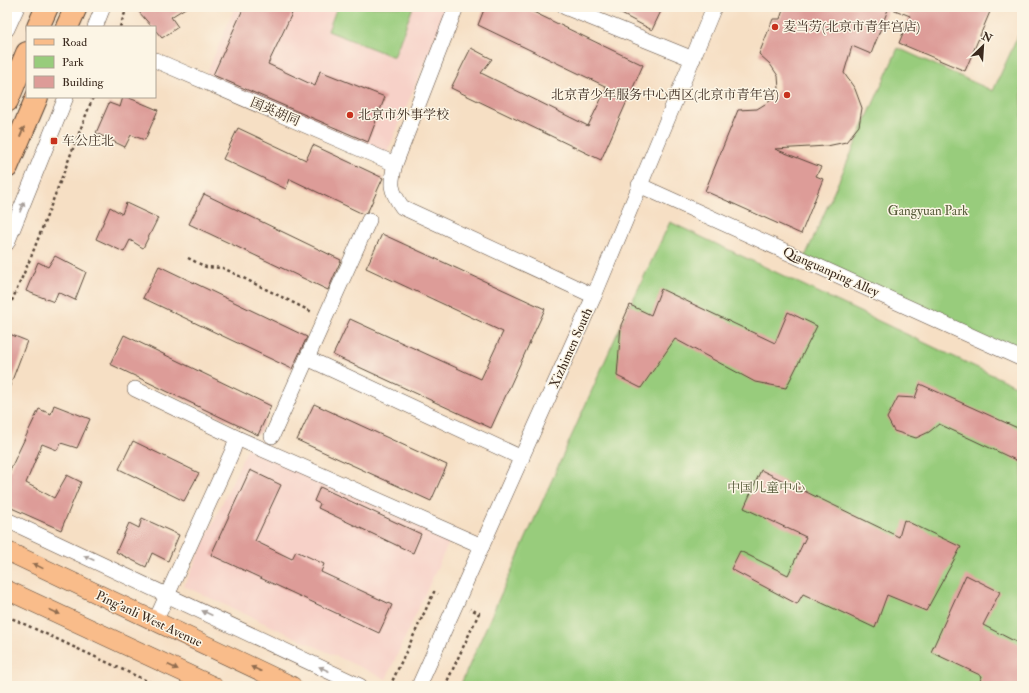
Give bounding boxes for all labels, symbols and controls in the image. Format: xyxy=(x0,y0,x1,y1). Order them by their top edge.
place label: 麦当劳(北京市青年宫店) xyxy=(783,19,920,35)
marker: 麦当劳(北京市青年宫店) xyxy=(770,22,780,32)
legend xyxy=(26,26,156,98)
north arrow xyxy=(963,26,1003,66)
text: N xyxy=(979,29,995,46)
text: Road xyxy=(62,35,87,50)
text: Park xyxy=(62,55,84,70)
text: Building xyxy=(62,75,105,90)
place label: 北京青少年服务中心西区(北京市青年宫) xyxy=(551,87,779,103)
marker: 北京青少年服务中心西区(北京市青年宫) xyxy=(782,90,792,100)
street label: 国英胡同 xyxy=(248,94,302,130)
place label: 北京市外事学校 xyxy=(358,107,449,123)
marker: 北京市外事学校 xyxy=(345,110,355,120)
one-way arrow xyxy=(19,127,25,138)
place label: 车公庄北 xyxy=(62,133,114,149)
marker: 车公庄北 xyxy=(49,136,59,146)
one-way arrow xyxy=(19,200,25,212)
park label: Gangyuan Park xyxy=(888,203,969,220)
street label: Qianguanping Alley xyxy=(780,244,882,301)
street label: Xizhimen South xyxy=(546,305,596,391)
park label: 中国儿童中心 xyxy=(727,480,805,496)
one-way arrow xyxy=(84,555,95,561)
one-way arrow xyxy=(32,563,43,569)
street label: Ping'anli West Avenue xyxy=(93,587,205,651)
one-way arrow xyxy=(49,609,61,615)
one-way arrow xyxy=(201,610,213,616)
one-way arrow xyxy=(167,664,178,670)
one-way arrow xyxy=(251,666,262,672)
one-way arrow xyxy=(319,666,330,672)

